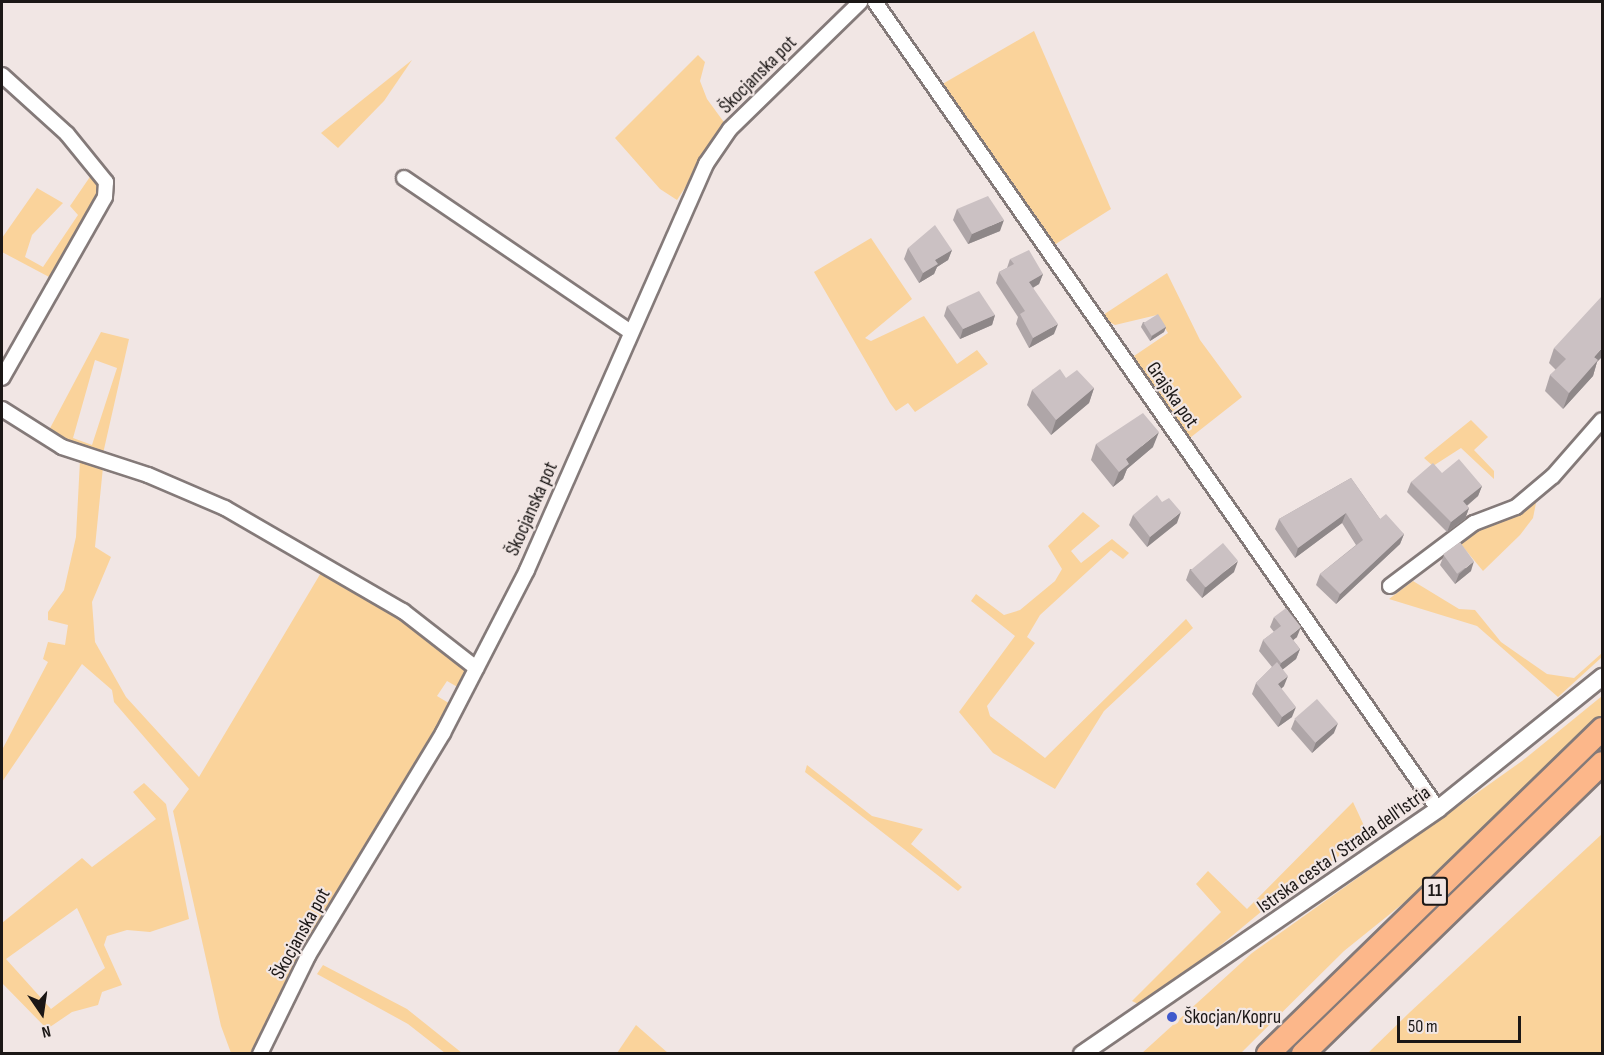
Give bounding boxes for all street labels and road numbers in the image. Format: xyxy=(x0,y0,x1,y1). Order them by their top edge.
street label: Škocjanska pot xyxy=(714,31,802,119)
street label: Grajska pot xyxy=(1141,357,1203,433)
street label: Škocjanska pot xyxy=(501,458,563,560)
street label: Istrska cesta / Strada dell'Istria xyxy=(1253,781,1435,919)
road number: 11 xyxy=(1422,876,1448,906)
street label: Škocjanska pot xyxy=(266,884,336,984)

